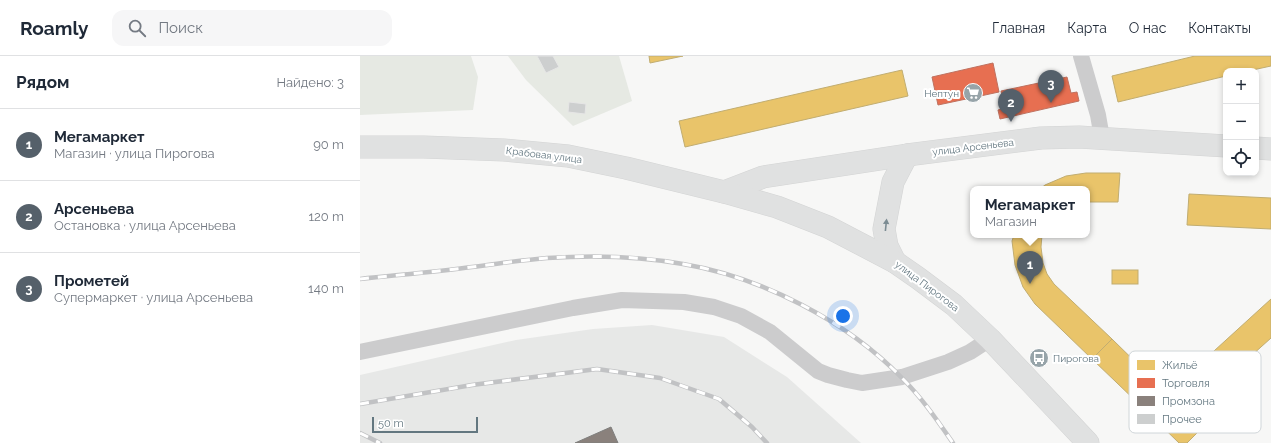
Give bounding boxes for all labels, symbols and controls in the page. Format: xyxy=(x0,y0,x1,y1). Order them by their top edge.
search box xyxy=(112,10,392,46)
text: Roamly xyxy=(20,17,88,39)
icon: search xyxy=(126,17,148,39)
text: Поиск xyxy=(158,19,203,37)
text: Главная xyxy=(992,20,1045,36)
text: Карта xyxy=(1067,20,1107,36)
text: О нас xyxy=(1129,20,1166,36)
text: Контакты xyxy=(1188,20,1251,36)
map controls xyxy=(1223,68,1259,176)
button: + xyxy=(1223,68,1259,104)
pin: 3 xyxy=(1038,70,1064,103)
text: Рядом xyxy=(16,72,69,92)
text: Найдено: 3 xyxy=(276,75,344,90)
supermarket icon: Нептун xyxy=(962,82,984,104)
place label: Нептун xyxy=(924,88,959,99)
pin: 2 xyxy=(998,89,1024,122)
button: − xyxy=(1223,104,1259,140)
text: Мегамаркет xyxy=(54,128,144,146)
text: 1 xyxy=(26,137,32,152)
text: 90 m xyxy=(313,137,344,152)
street label: улица Арсеньева xyxy=(932,137,1014,157)
button: locate xyxy=(1223,140,1259,176)
street label: Крабовая улица xyxy=(505,145,583,165)
text: Магазин · улица Пирогова xyxy=(54,146,215,161)
popup xyxy=(970,186,1090,238)
text: Мегамаркет xyxy=(985,196,1075,214)
text: Арсеньева xyxy=(54,200,134,218)
text: 2 xyxy=(25,209,33,224)
text: 120 m xyxy=(308,209,344,224)
text: Магазин xyxy=(985,214,1037,229)
text: Остановка · улица Арсеньева xyxy=(54,218,236,233)
one-way arrow xyxy=(882,219,889,231)
pin: 1 xyxy=(1017,251,1043,284)
street label: улица Пирогова xyxy=(893,258,961,314)
text: Прометей xyxy=(54,272,129,290)
text: 3 xyxy=(25,281,33,296)
text: 140 m xyxy=(308,281,344,296)
text: Супермаркет · улица Арсеньева xyxy=(54,290,253,305)
your location xyxy=(833,306,853,326)
bus stop icon: Пирогова xyxy=(1028,347,1050,369)
legend xyxy=(1129,351,1261,433)
place label: Пирогова xyxy=(1053,353,1099,364)
text: Жильё xyxy=(1162,359,1198,372)
text: Торговля xyxy=(1162,377,1210,390)
text: Промзона xyxy=(1162,395,1215,408)
text: Прочее xyxy=(1162,413,1202,426)
scale bar xyxy=(372,415,478,434)
text: 50 m xyxy=(378,417,404,430)

